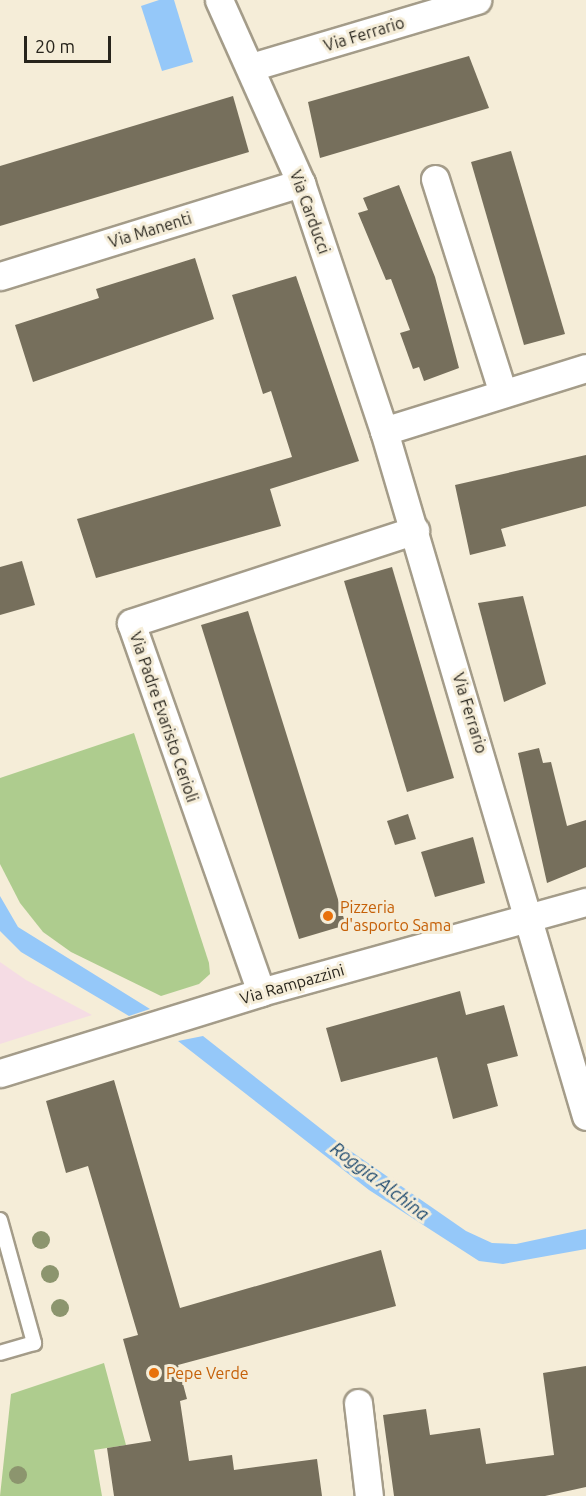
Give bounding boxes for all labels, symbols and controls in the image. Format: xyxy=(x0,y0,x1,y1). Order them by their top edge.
street label: Via Ferrario xyxy=(321,13,407,55)
scale bar xyxy=(27,24,114,62)
text: 20 m xyxy=(35,36,75,56)
street label: Via Carducci xyxy=(286,167,334,257)
street label: Via Manenti xyxy=(106,208,194,252)
street label: Via Padre Evaristo Cerioli xyxy=(126,629,202,805)
street label: Via Ferrario xyxy=(449,670,491,756)
place label: Pizzeria d'asporto Sama xyxy=(340,897,451,935)
marker: Pizzeria d'asporto Sama xyxy=(321,909,335,923)
street label: Via Rampazzini xyxy=(238,960,346,1008)
water label: Roggia Alchina xyxy=(327,1137,433,1225)
place label: Pepe Verde xyxy=(166,1363,249,1383)
marker: Pepe Verde xyxy=(147,1366,161,1380)

